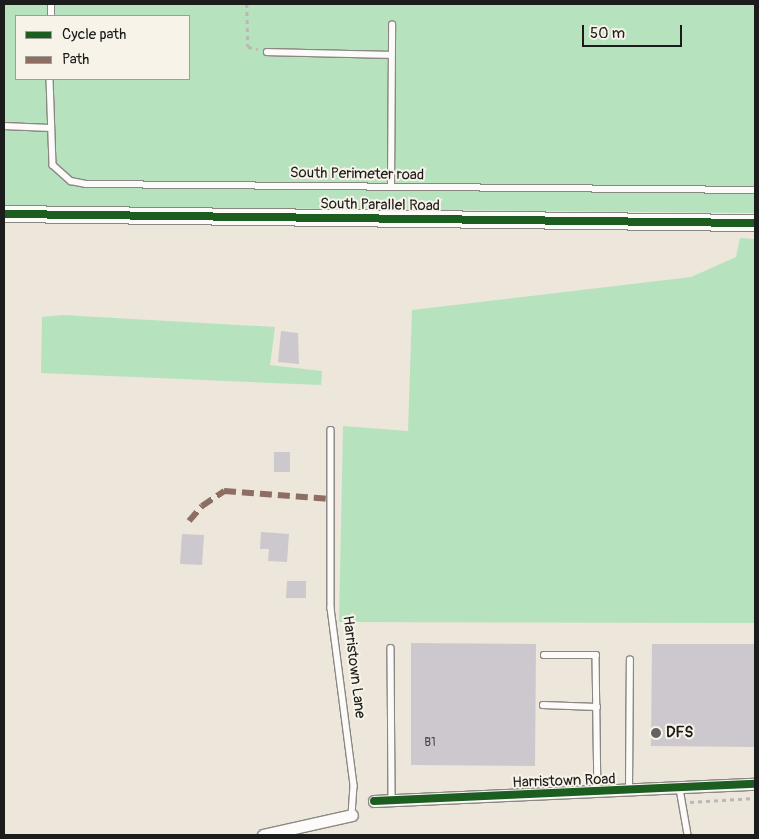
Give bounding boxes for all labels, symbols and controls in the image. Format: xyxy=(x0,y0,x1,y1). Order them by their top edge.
legend xyxy=(15,15,190,80)
scale bar xyxy=(584,15,684,47)
text: 50 m xyxy=(590,24,625,43)
text: Cycle path xyxy=(62,25,126,44)
text: Path xyxy=(62,50,89,69)
street label: South Perimeter road xyxy=(290,164,424,184)
street label: South Parallel Road xyxy=(320,195,440,215)
street label: Harristown Lane xyxy=(339,615,369,719)
place label: DFS xyxy=(666,724,693,742)
marker: DFS xyxy=(650,727,662,739)
house number: B1 xyxy=(424,736,436,750)
street label: Harristown Road xyxy=(512,770,616,792)

